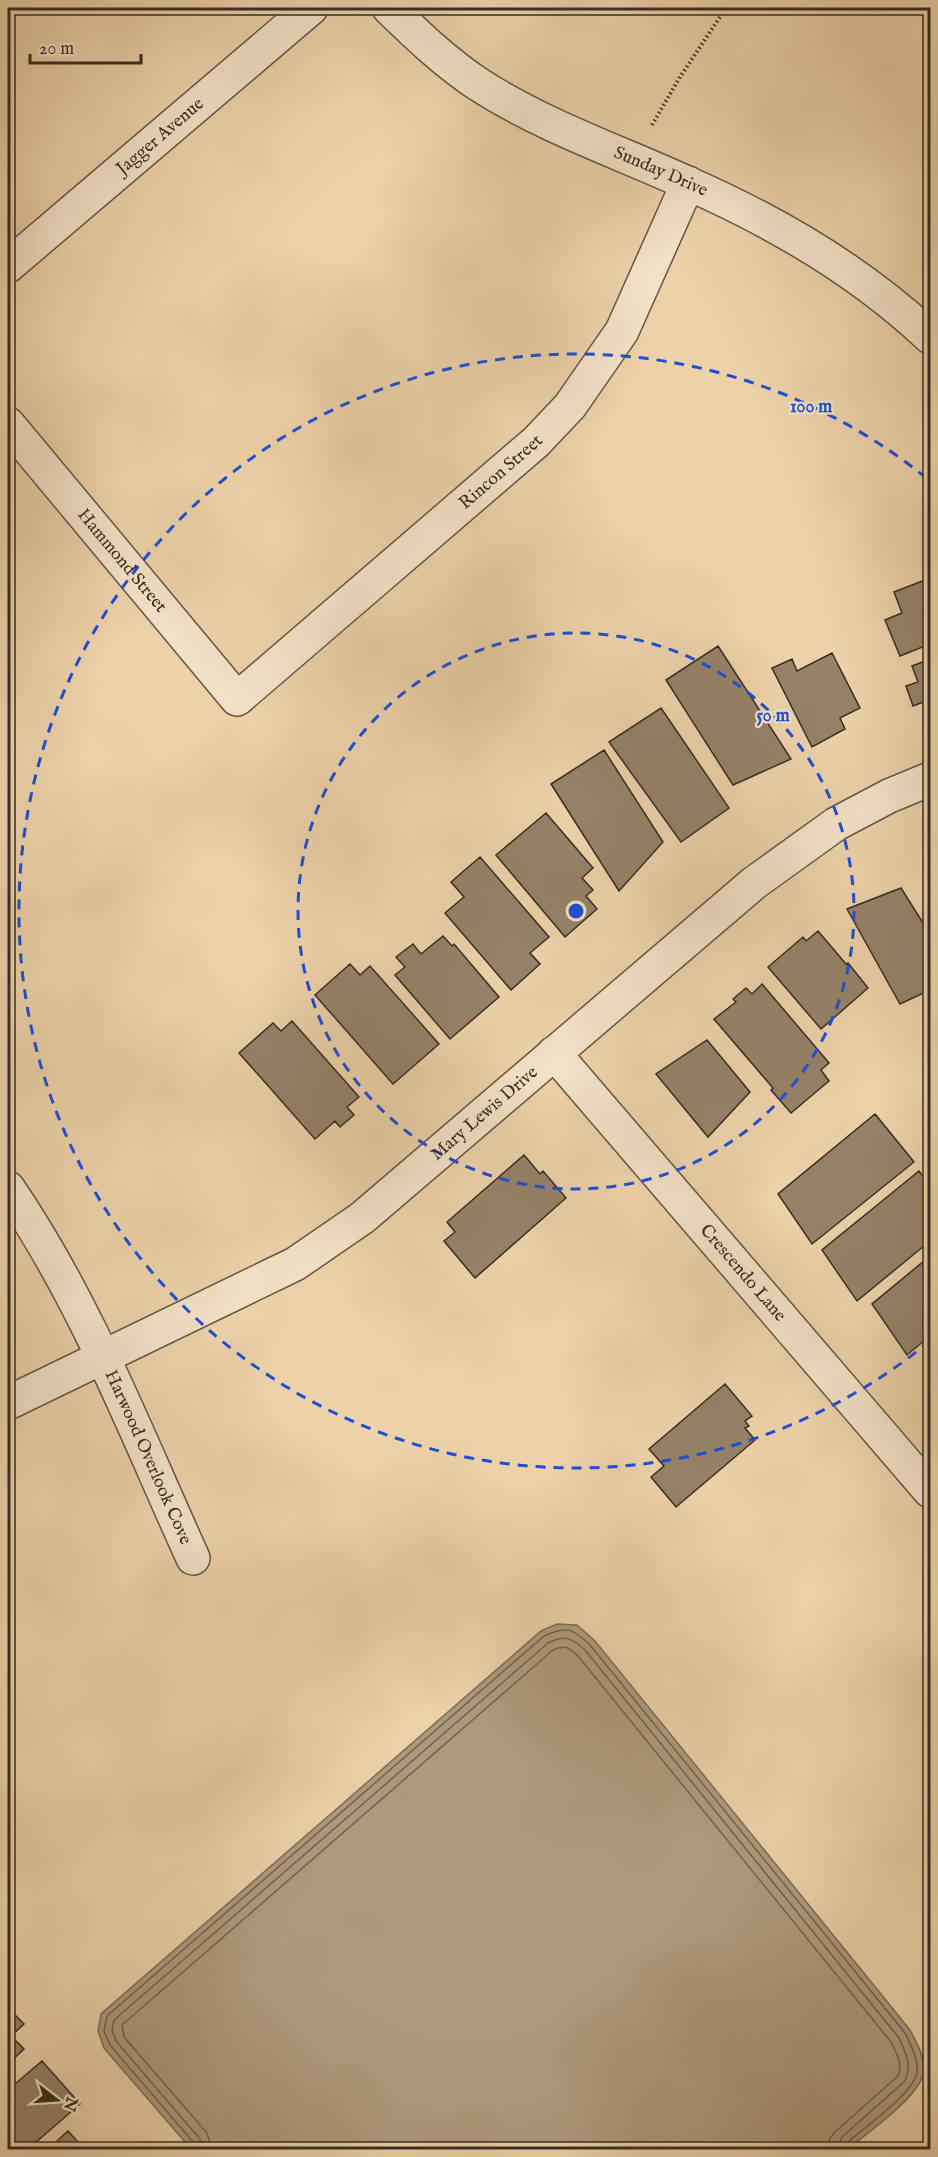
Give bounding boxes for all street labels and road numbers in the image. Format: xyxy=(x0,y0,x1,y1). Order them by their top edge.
street label: Jagger Avenue xyxy=(110,93,209,181)
street label: Sunday Drive xyxy=(610,141,711,202)
street label: Rincon Street xyxy=(454,430,548,515)
street label: Hammond Street xyxy=(72,504,172,618)
street label: Mary Lewis Drive xyxy=(426,1061,543,1166)
street label: Crescendo Lane xyxy=(695,1220,791,1327)
street label: Harwood Overlook Cove xyxy=(99,1366,197,1548)

